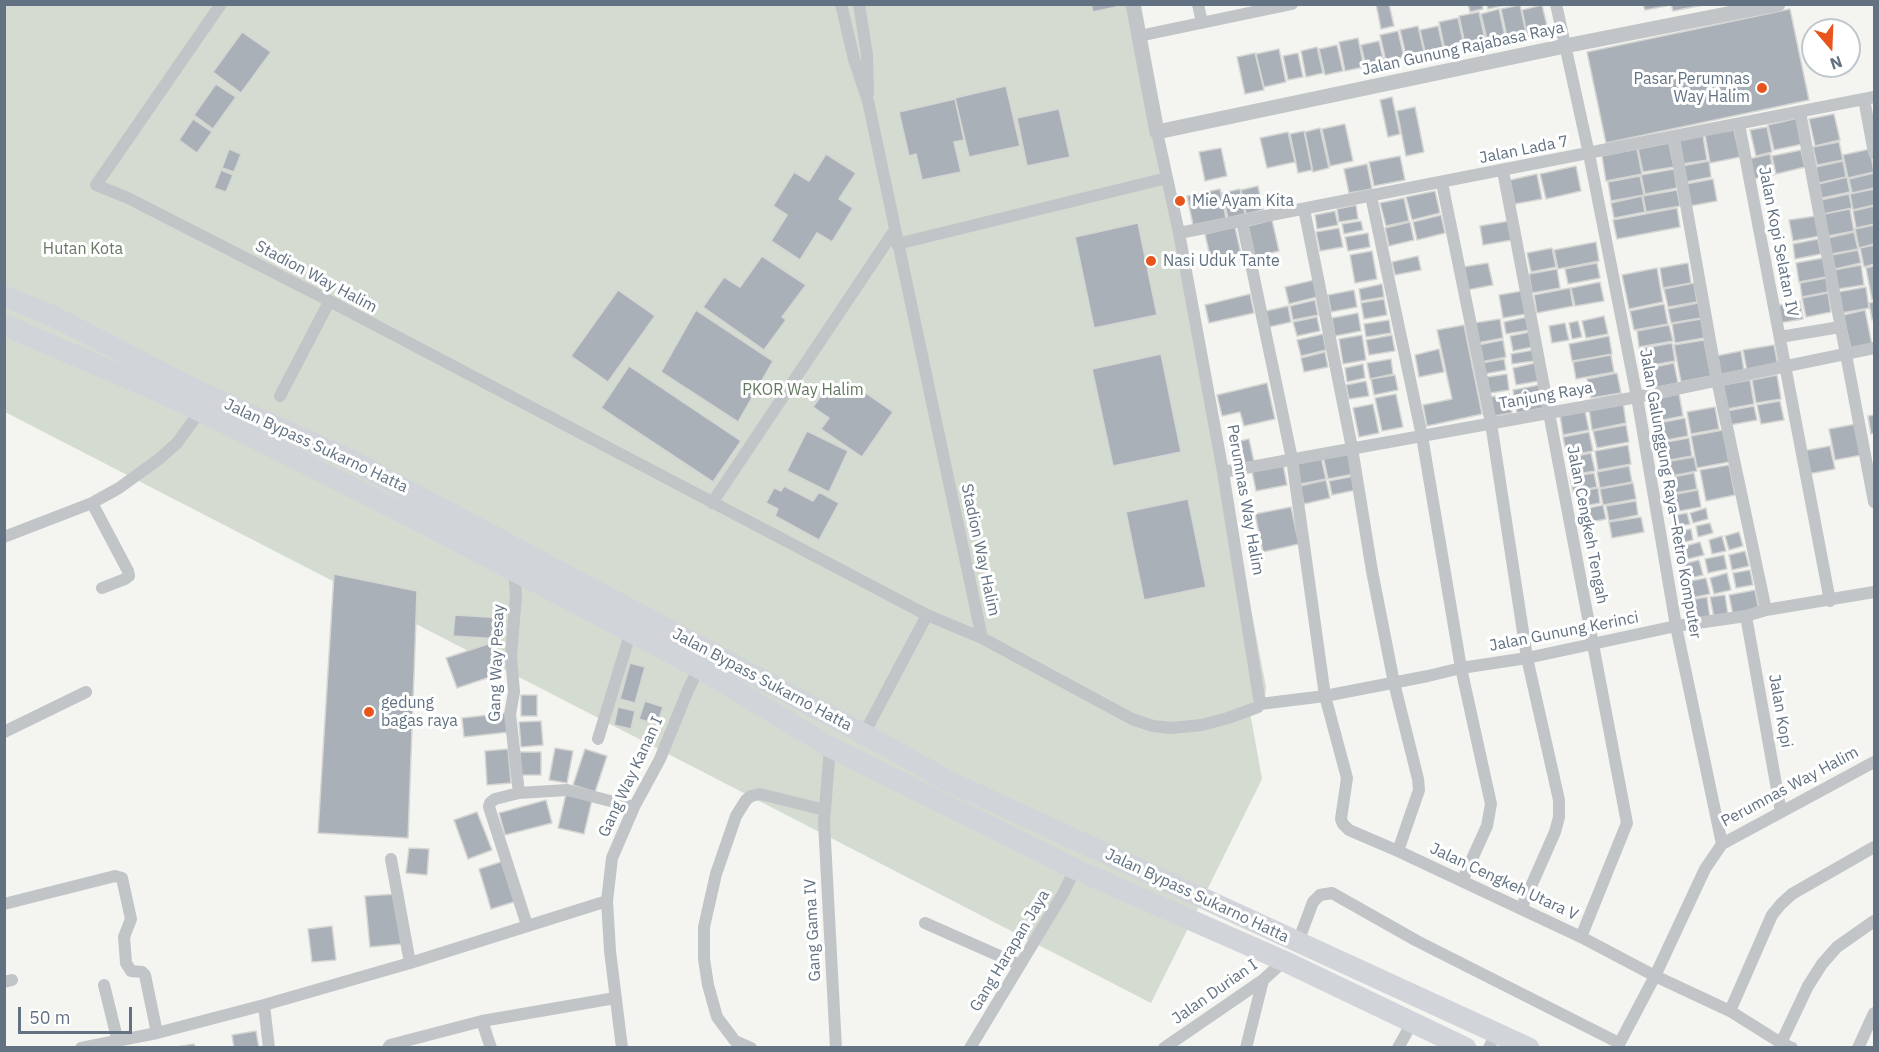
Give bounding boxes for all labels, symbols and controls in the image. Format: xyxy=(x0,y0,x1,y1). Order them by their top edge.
street label: Jalan Gunung Rajabasa Raya xyxy=(1360,18,1566,80)
north arrow xyxy=(1801,18,1861,78)
text: N xyxy=(1827,52,1845,74)
place label: Pasar Perumnas Way Halim xyxy=(1633,69,1750,107)
marker: Pasar Perumnas Way Halim xyxy=(1755,81,1769,95)
street label: Jalan Lada 7 xyxy=(1478,132,1570,168)
street label: Jalan Kopi Selatan IV xyxy=(1754,165,1802,319)
place label: Mie Ayam Kita xyxy=(1192,191,1294,211)
marker: Mie Ayam Kita xyxy=(1173,194,1187,208)
street label: Stadion Way Halim xyxy=(252,237,380,317)
park label: Hutan Kota xyxy=(43,239,123,259)
place label: Nasi Uduk Tante xyxy=(1163,251,1280,271)
marker: Nasi Uduk Tante xyxy=(1144,254,1158,268)
street label: Jalan Galunggung Raya—Retro Komputer xyxy=(1635,348,1705,640)
street label: Tanjung Raya xyxy=(1498,378,1594,414)
park label: PKOR Way Halim xyxy=(742,380,864,400)
street label: Jalan Bypass Sukarno Hatta xyxy=(221,395,411,497)
street label: Perumnas Way Halim xyxy=(1222,423,1268,577)
street label: Jalan Cengkeh Tengah xyxy=(1562,444,1612,606)
street label: Stadion Way Halim xyxy=(957,482,1003,618)
street label: Gang Way Pesay xyxy=(485,604,509,722)
street label: Jalan Gunung Kerinci xyxy=(1488,608,1640,656)
street label: Jalan Bypass Sukarno Hatta xyxy=(669,625,855,735)
street label: Jalan Kopi xyxy=(1764,673,1796,749)
place label: gedung bagas raya xyxy=(381,693,458,731)
marker: gedung bagas raya xyxy=(362,705,376,719)
street label: Gang Way Kanan I xyxy=(595,714,667,840)
street label: Perumnas Way Halim xyxy=(1718,743,1862,831)
street label: Jalan Cengkeh Utara V xyxy=(1427,839,1581,925)
street label: Jalan Bypass Sukarno Hatta xyxy=(1102,845,1292,947)
street label: Gang Gama IV xyxy=(801,878,825,982)
street label: Gang Harapan Jaya xyxy=(966,887,1054,1015)
street label: Jalan Durian I xyxy=(1169,955,1261,1029)
scale bar xyxy=(21,995,135,1033)
text: 50 m xyxy=(29,1006,71,1029)

